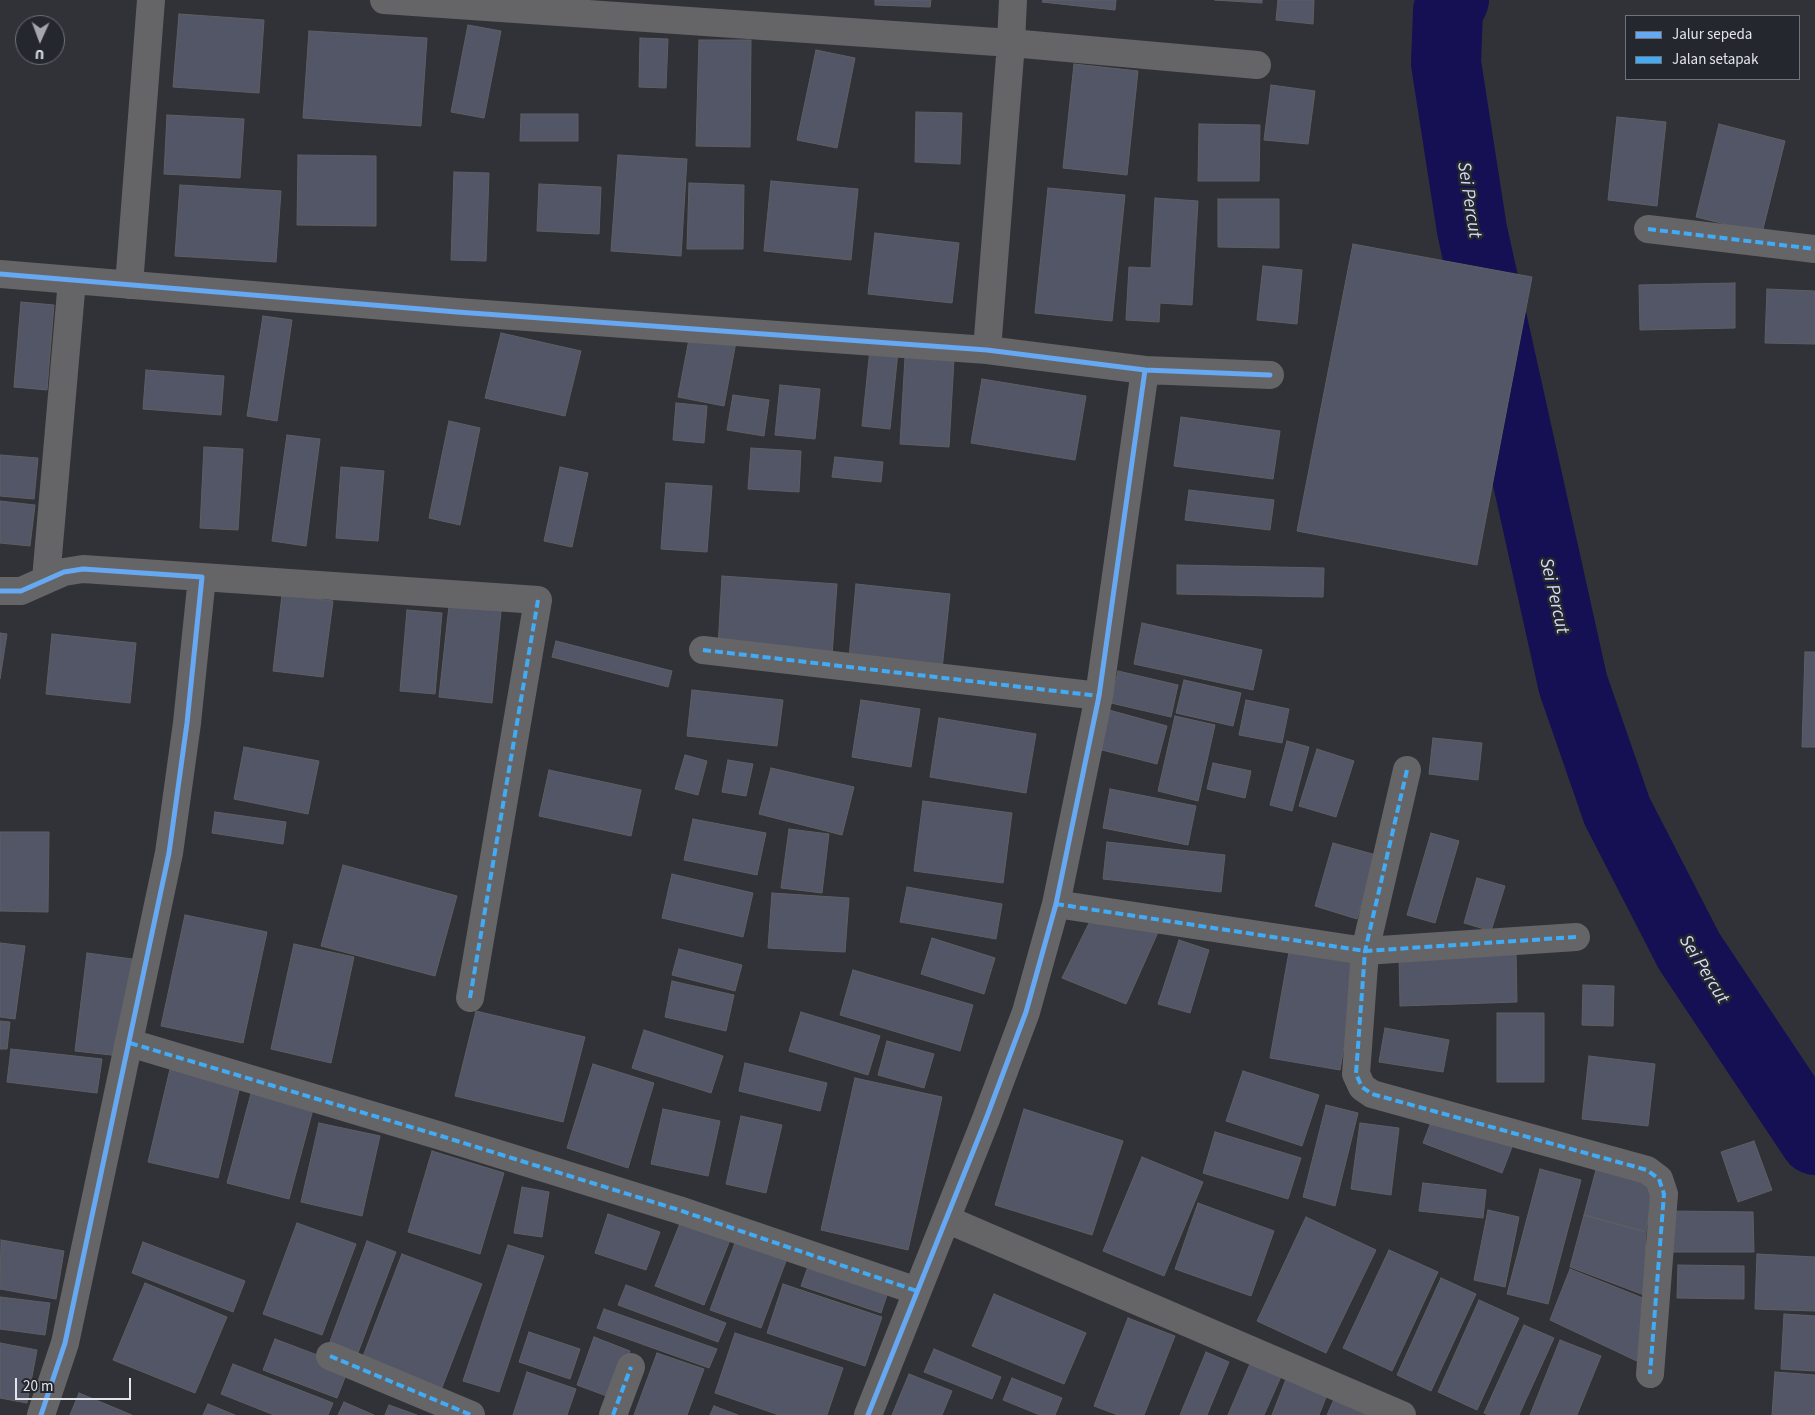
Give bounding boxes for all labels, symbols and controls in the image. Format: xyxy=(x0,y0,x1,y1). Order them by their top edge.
north arrow xyxy=(15,15,65,65)
legend xyxy=(1625,15,1800,80)
text: Jalur sepeda xyxy=(1672,24,1752,45)
text: U xyxy=(35,44,45,64)
text: Jalan setapak xyxy=(1672,49,1758,70)
water label: Sei Percut xyxy=(1451,160,1485,240)
water label: Sei Percut xyxy=(1533,556,1573,636)
water label: Sei Percut xyxy=(1673,931,1733,1009)
scale bar xyxy=(18,1368,134,1400)
text: 20 m xyxy=(23,1376,53,1397)

